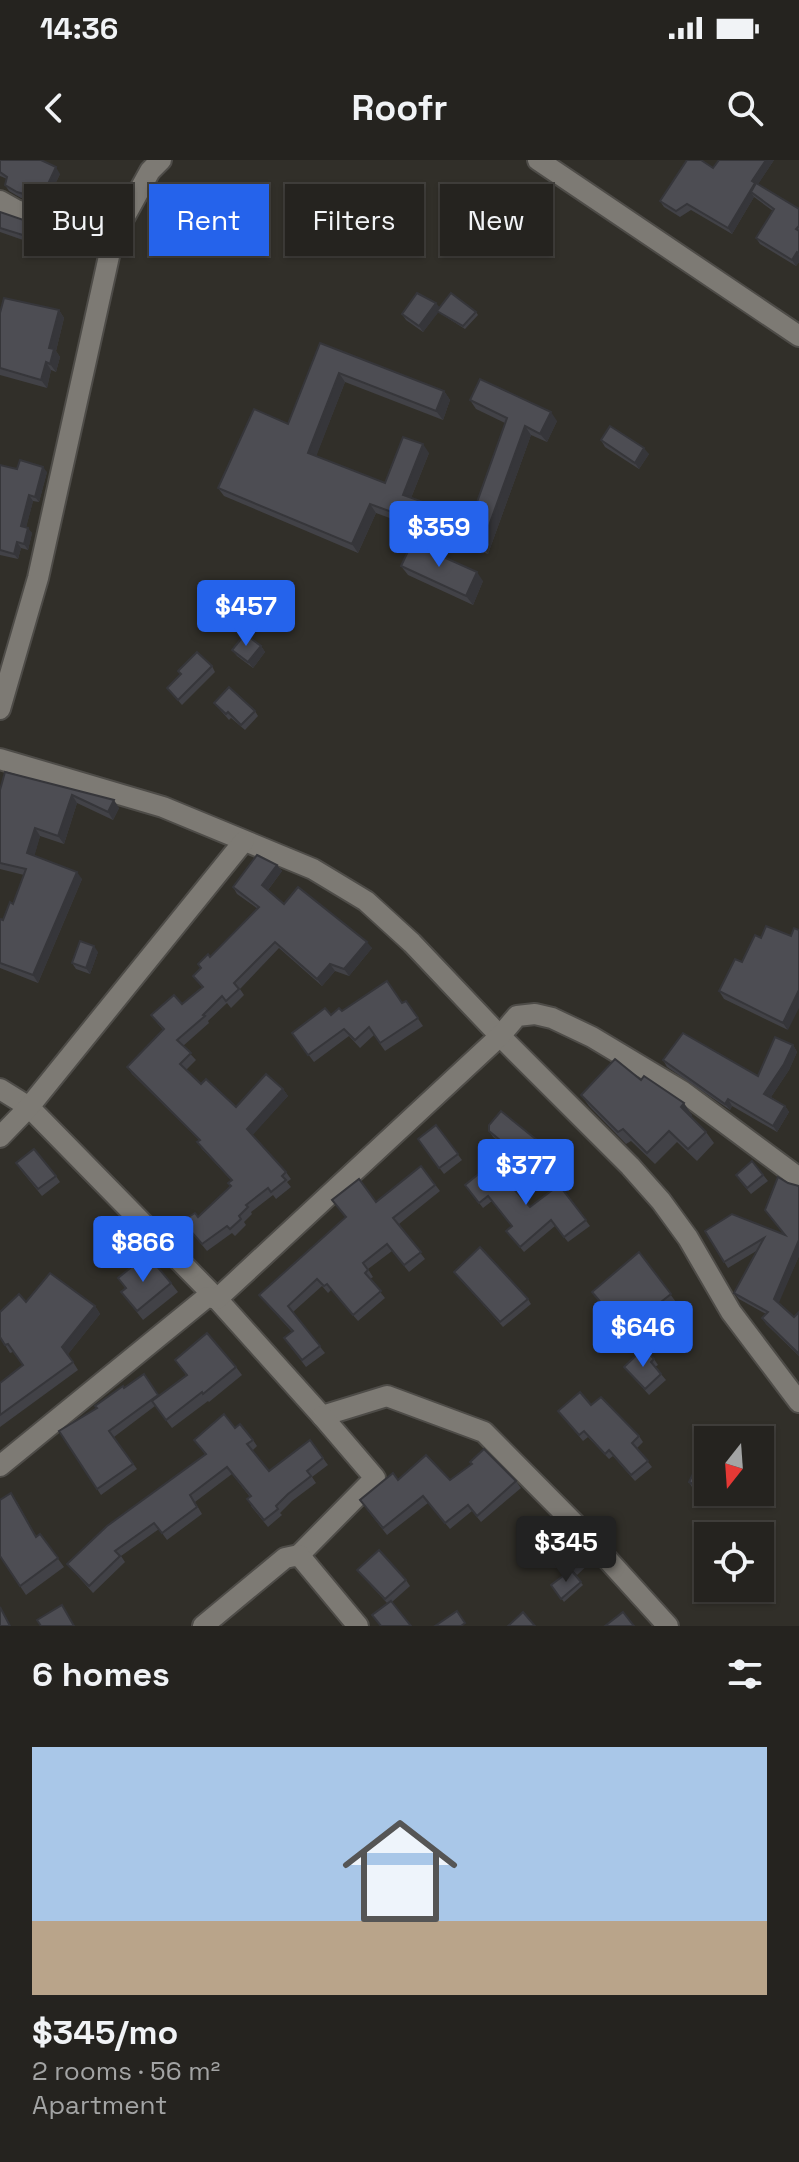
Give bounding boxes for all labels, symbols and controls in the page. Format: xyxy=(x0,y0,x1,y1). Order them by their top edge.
text: 14:36 xyxy=(40,9,118,48)
text: Roofr xyxy=(351,85,448,131)
icon: back xyxy=(32,86,76,130)
icon: search xyxy=(723,86,767,130)
chip: Buy xyxy=(24,184,133,256)
chip: Rent xyxy=(149,184,269,256)
chip: Filters xyxy=(285,184,424,256)
chip: New xyxy=(440,184,553,256)
pin: $359 xyxy=(392,501,486,569)
text: $359 xyxy=(407,510,471,544)
pin: $457 xyxy=(199,580,293,648)
text: $457 xyxy=(215,589,277,623)
pin: $377 xyxy=(479,1139,573,1207)
text: $377 xyxy=(496,1148,556,1182)
pin: $866 xyxy=(96,1216,190,1284)
text: $866 xyxy=(111,1225,175,1259)
pin: $646 xyxy=(596,1301,690,1369)
text: $646 xyxy=(611,1310,675,1344)
north arrow xyxy=(694,1426,774,1506)
map controls xyxy=(694,1426,774,1602)
pin: $345 xyxy=(519,1516,613,1584)
button: locate xyxy=(694,1522,774,1602)
text: $345 xyxy=(534,1525,598,1559)
icon: filters xyxy=(723,1652,767,1696)
text: 6 homes xyxy=(32,1653,170,1696)
icon: home xyxy=(328,1799,472,1943)
text: $345/mo xyxy=(32,2011,178,2054)
text: 2 rooms · 56 m² xyxy=(32,2054,220,2088)
text: Apartment xyxy=(32,2088,167,2122)

